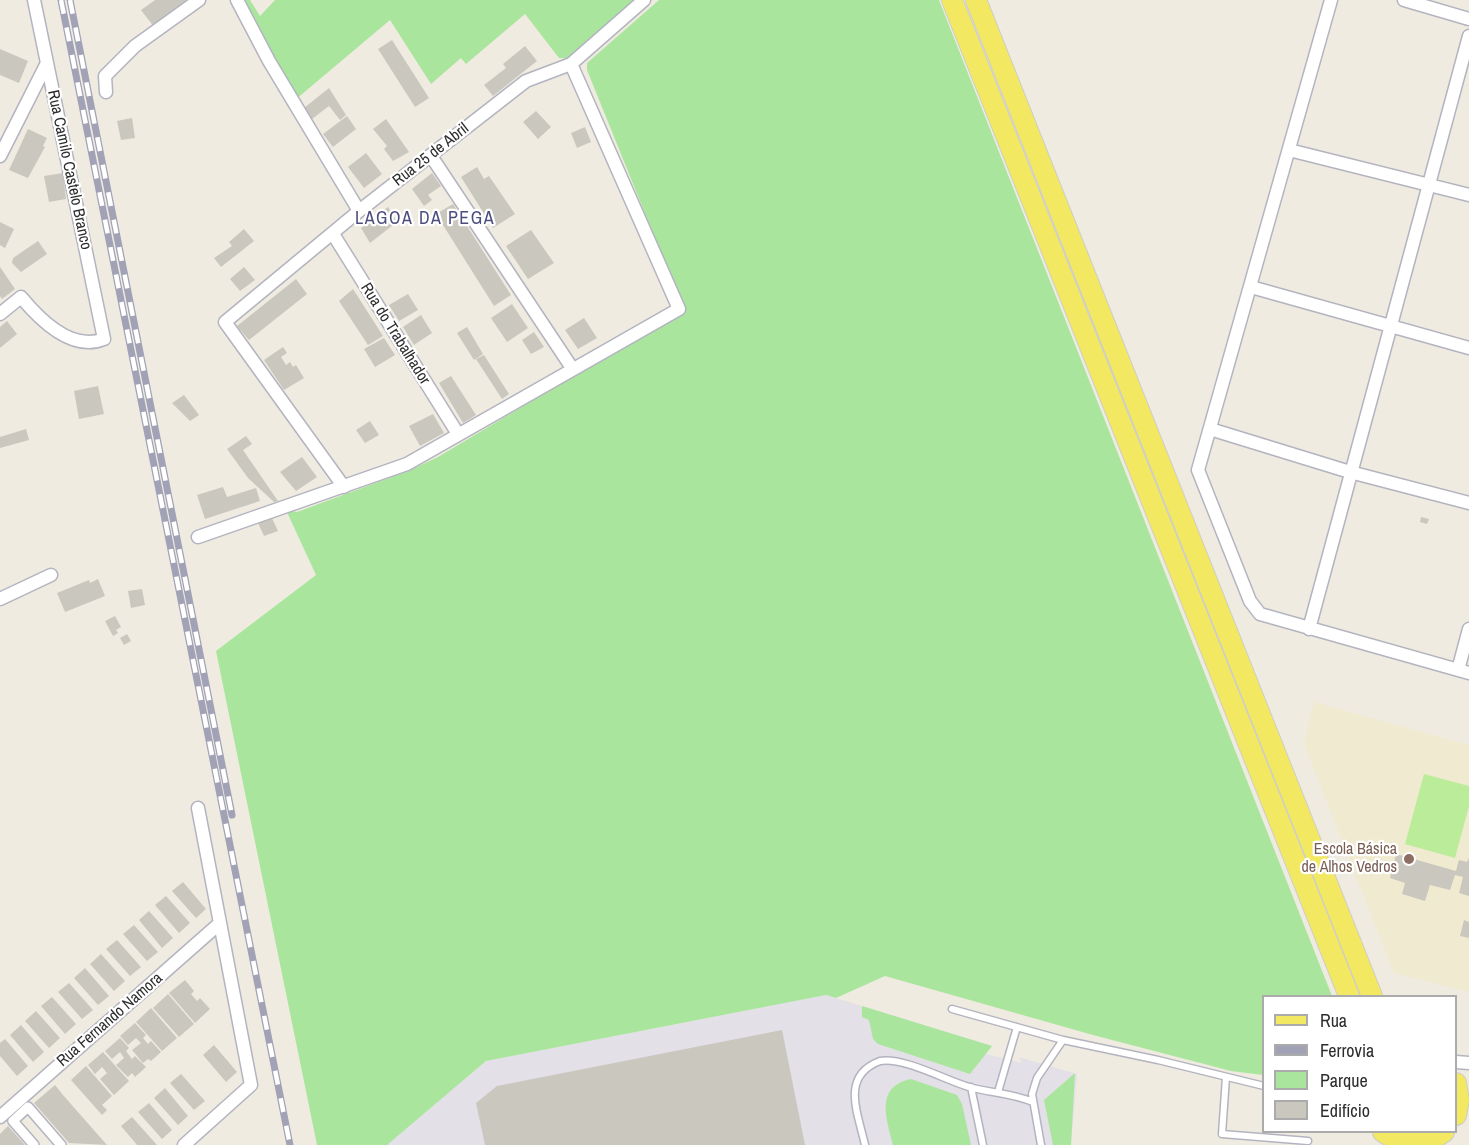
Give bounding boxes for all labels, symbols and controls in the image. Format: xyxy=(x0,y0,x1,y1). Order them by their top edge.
street label: Rua Camilo Castelo Branco xyxy=(43,88,95,252)
street label: Rua 25 de Abril xyxy=(389,119,473,191)
district label: LAGOA DA PEGA xyxy=(355,208,495,230)
street label: Rua do Trabalhador xyxy=(356,280,434,388)
place label: Escola Básica de Alhos Vedros xyxy=(1301,840,1397,878)
marker: Escola Básica de Alhos Vedros xyxy=(1402,852,1416,866)
street label: Rua Fernando Namora xyxy=(53,969,167,1071)
legend xyxy=(1262,995,1457,1133)
text: Rua xyxy=(1320,1008,1347,1033)
text: Ferrovia xyxy=(1320,1038,1374,1063)
text: Parque xyxy=(1320,1068,1368,1093)
text: Edifício xyxy=(1320,1098,1370,1123)

